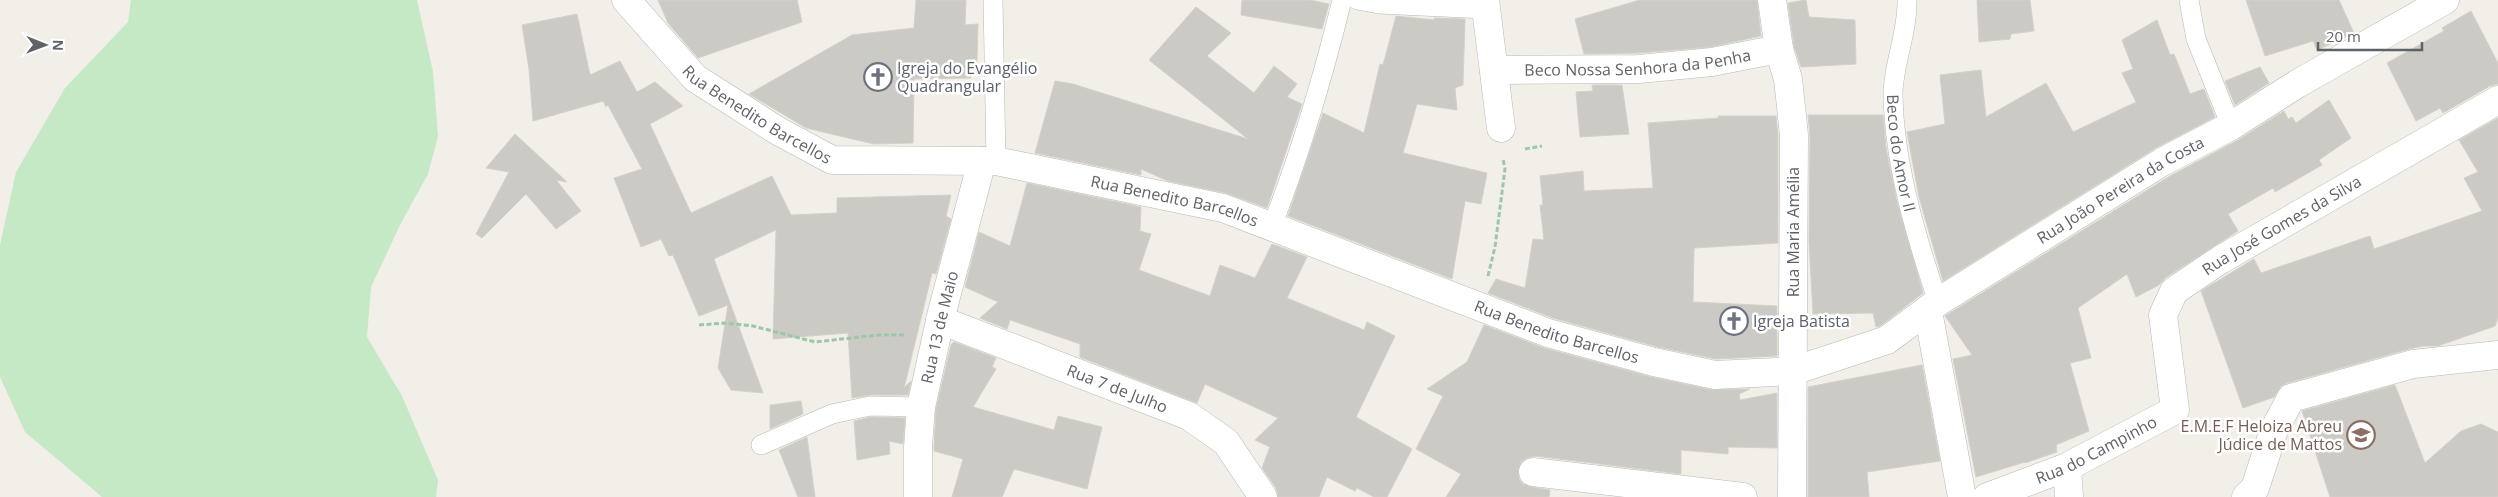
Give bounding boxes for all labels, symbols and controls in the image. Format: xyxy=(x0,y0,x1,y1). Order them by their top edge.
north arrow xyxy=(20,20,70,70)
scale bar xyxy=(2318,20,2422,52)
text: 20 m xyxy=(2326,26,2361,46)
text: N xyxy=(49,39,68,51)
street label: Beco Nossa Senhora da Penha xyxy=(1524,44,1753,81)
place label: Igreja do Evangélio Quadrangular xyxy=(897,57,1037,97)
street label: Rua Benedito Barcellos xyxy=(677,60,836,169)
church icon: Igreja do Evangélio Quadrangular xyxy=(863,62,893,92)
street label: Beco do Amor II xyxy=(1882,94,1921,214)
street label: Rua João Pereira da Costa xyxy=(2032,131,2208,249)
street label: Rua Maria Amélia xyxy=(1782,167,1804,297)
street label: Rua Benedito Barcellos xyxy=(1089,170,1262,232)
street label: Rua José Gomes da Silva xyxy=(2198,170,2365,280)
street label: Rua 13 de Maio xyxy=(916,268,963,386)
street label: Rua Benedito Barcellos xyxy=(1471,295,1642,368)
church icon: Igreja Batista xyxy=(1719,306,1749,336)
place label: Igreja Batista xyxy=(1753,310,1850,332)
street label: Rua 7 de Julho xyxy=(1064,359,1171,418)
street label: Rua do Campinho xyxy=(2032,411,2161,489)
place label: E.M.E.F Heloiza Abreu Júdice de Mattos xyxy=(2181,415,2342,455)
school or university icon: E.M.E.F Heloiza Abreu Júdice de Mattos xyxy=(2346,420,2376,450)

